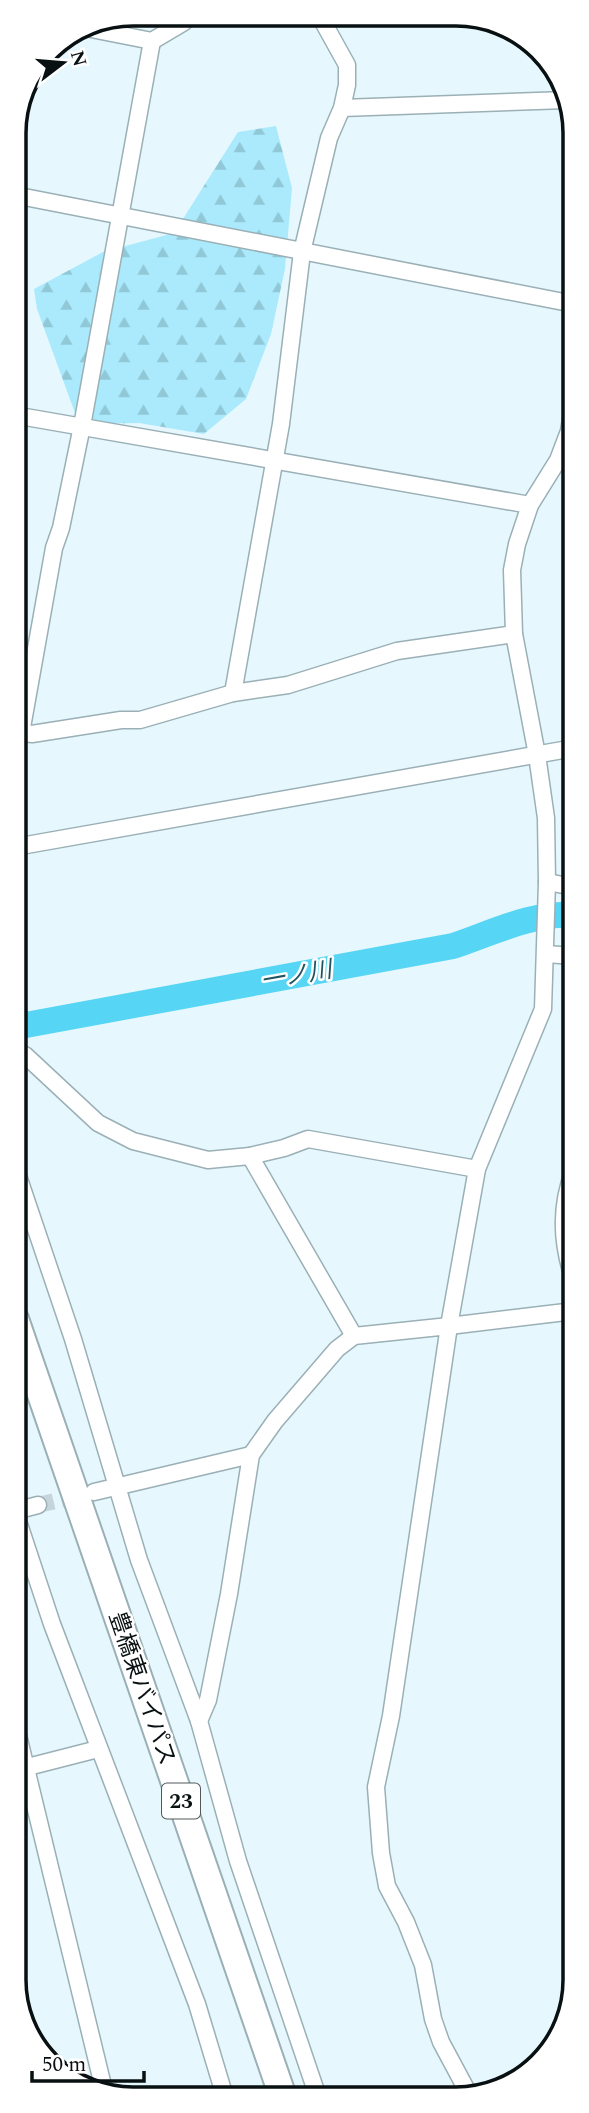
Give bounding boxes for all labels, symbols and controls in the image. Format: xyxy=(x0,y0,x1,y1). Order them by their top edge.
north arrow xyxy=(28,28,98,98)
text: N xyxy=(62,47,94,70)
water label: 一ノ川 xyxy=(258,951,338,1000)
street label: 豊橋東バイパス xyxy=(99,1607,184,1770)
road number: 23 xyxy=(162,1784,200,1818)
scale bar xyxy=(32,2039,144,2084)
text: 50 m xyxy=(42,2049,86,2081)

